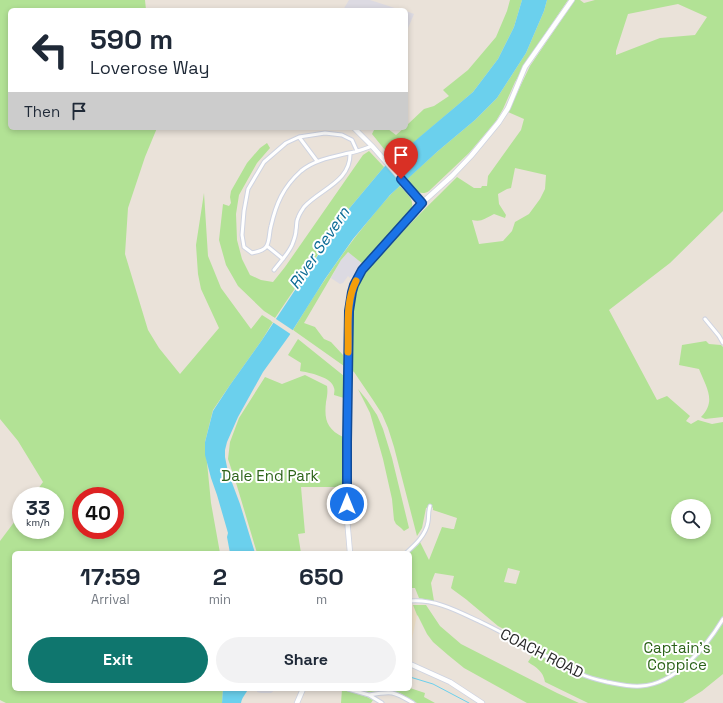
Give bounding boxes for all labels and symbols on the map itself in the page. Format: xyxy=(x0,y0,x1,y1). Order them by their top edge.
pin xyxy=(384,138,418,179)
water label: River Severn xyxy=(284,202,355,293)
park label: Dale End Park xyxy=(221,466,319,485)
position arrow xyxy=(326,483,368,525)
speed limit sign: 40 xyxy=(72,487,124,539)
street label: COACH ROAD xyxy=(497,624,587,682)
park label: Captain's Coppice xyxy=(643,638,711,674)

